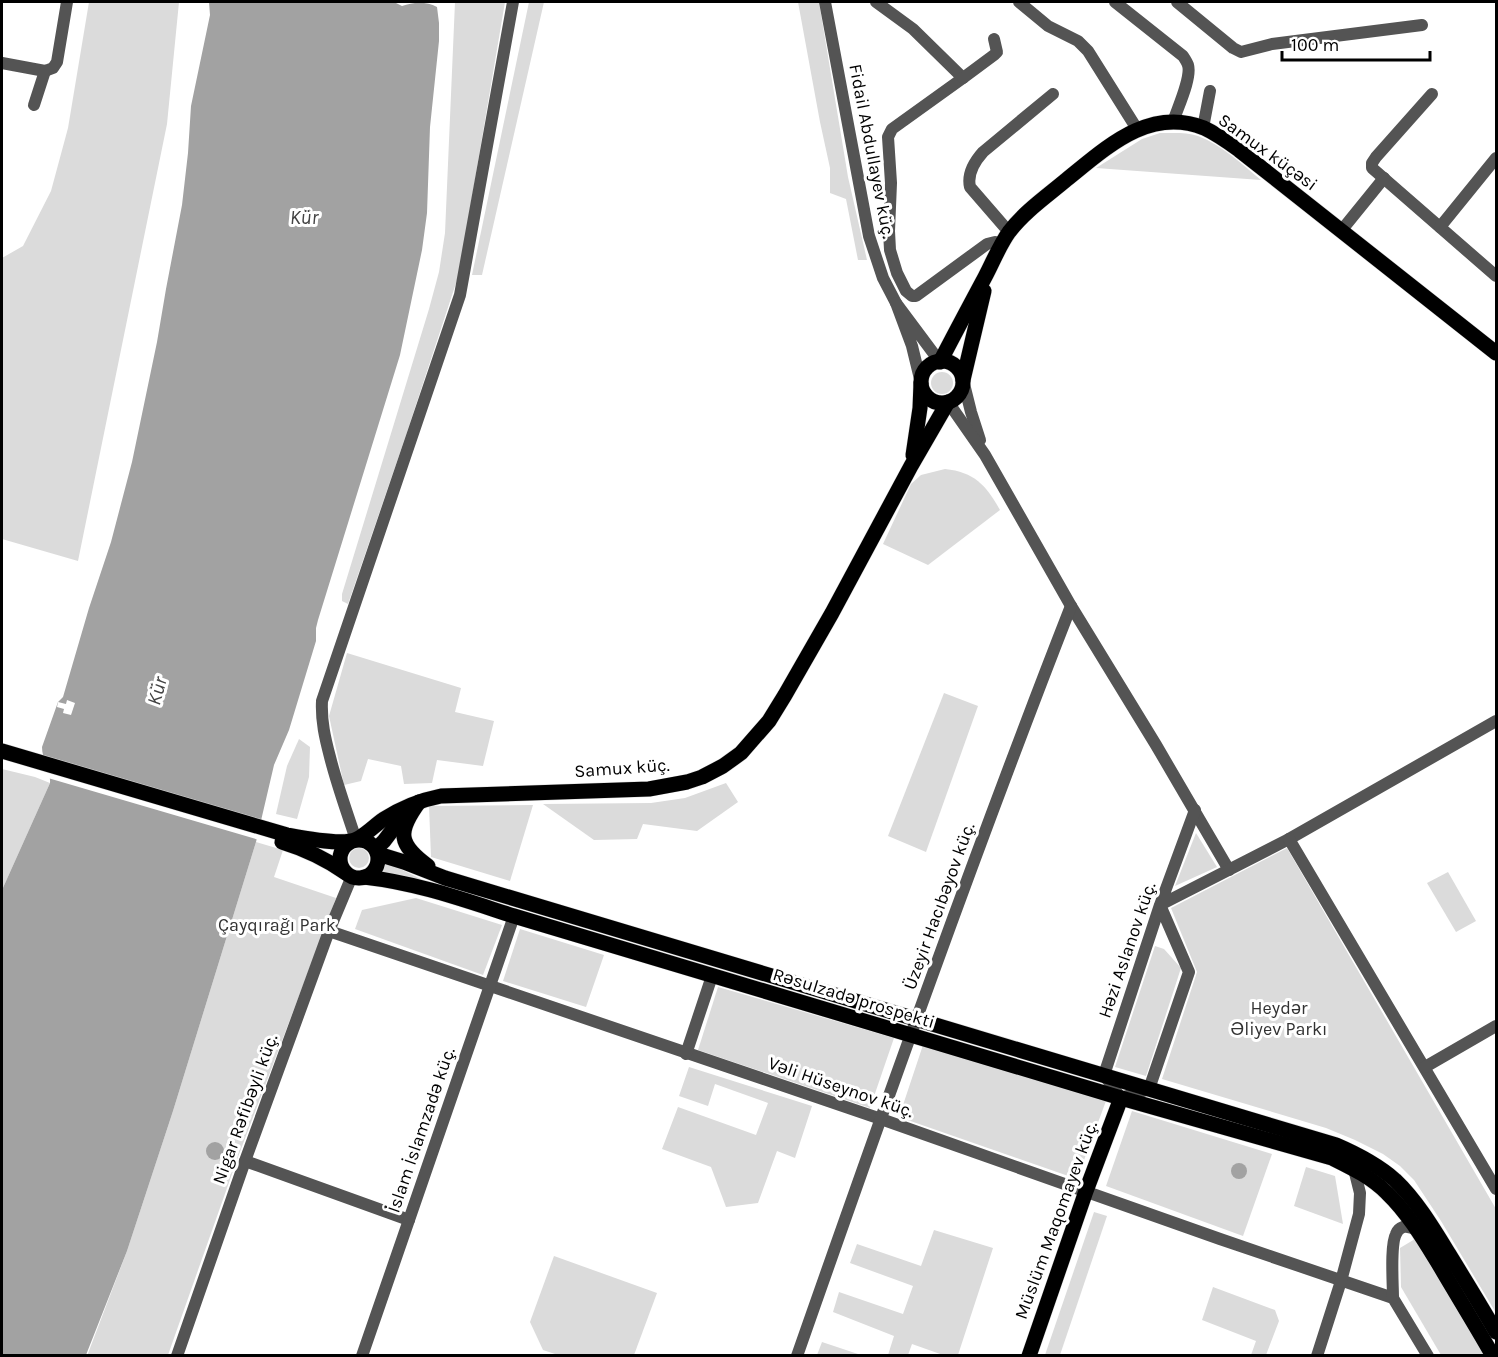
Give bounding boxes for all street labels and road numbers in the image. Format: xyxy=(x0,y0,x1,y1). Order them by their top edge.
street label: Fidail Abdullayev küç. xyxy=(844,62,900,240)
street label: Samux küçəsi xyxy=(1214,109,1322,195)
street label: Samux küç. xyxy=(574,754,670,782)
street label: Üzeyir Hacıbəyov küç. xyxy=(898,819,980,993)
street label: Həzi Aslanov küç. xyxy=(1093,879,1161,1021)
street label: Rəsulzadə prospekti xyxy=(770,963,938,1033)
street label: Nigar Rəfibəyli küç. xyxy=(208,1031,282,1187)
street label: İslam İslamzadə küç. xyxy=(382,1044,460,1216)
street label: Vəli Hüseynov küç. xyxy=(765,1052,917,1122)
street label: Müslüm Maqomayev küç. xyxy=(1010,1118,1102,1322)

